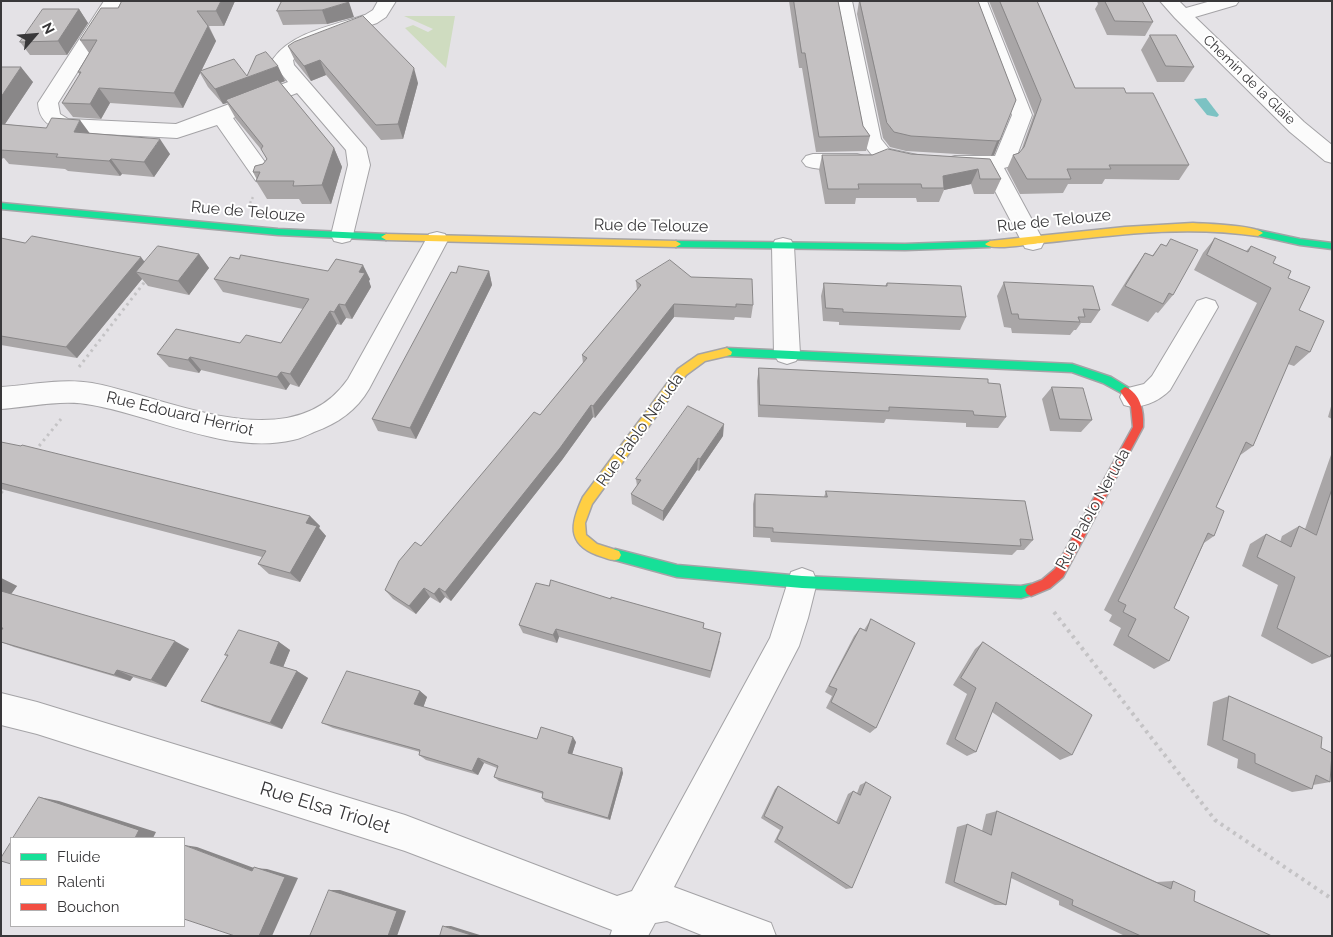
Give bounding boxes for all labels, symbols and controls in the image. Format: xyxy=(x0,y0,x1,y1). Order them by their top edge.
north arrow xyxy=(10,10,60,60)
text: N xyxy=(39,20,58,37)
street label: Chemin de la Glaie xyxy=(1199,32,1299,128)
street label: Rue de Telouze xyxy=(190,197,306,227)
street label: Rue de Telouze xyxy=(996,205,1112,237)
street label: Rue de Telouze xyxy=(594,215,708,237)
street label: Rue Pablo Neruda xyxy=(593,370,687,490)
street label: Rue Edouard Herriot xyxy=(105,388,255,440)
street label: Rue Pablo Neruda xyxy=(1052,445,1134,573)
street label: Rue Elsa Triolet xyxy=(257,777,393,839)
legend xyxy=(10,837,185,927)
text: Fluide xyxy=(57,848,100,866)
text: Ralenti xyxy=(57,873,105,891)
text: Bouchon xyxy=(57,898,119,916)

